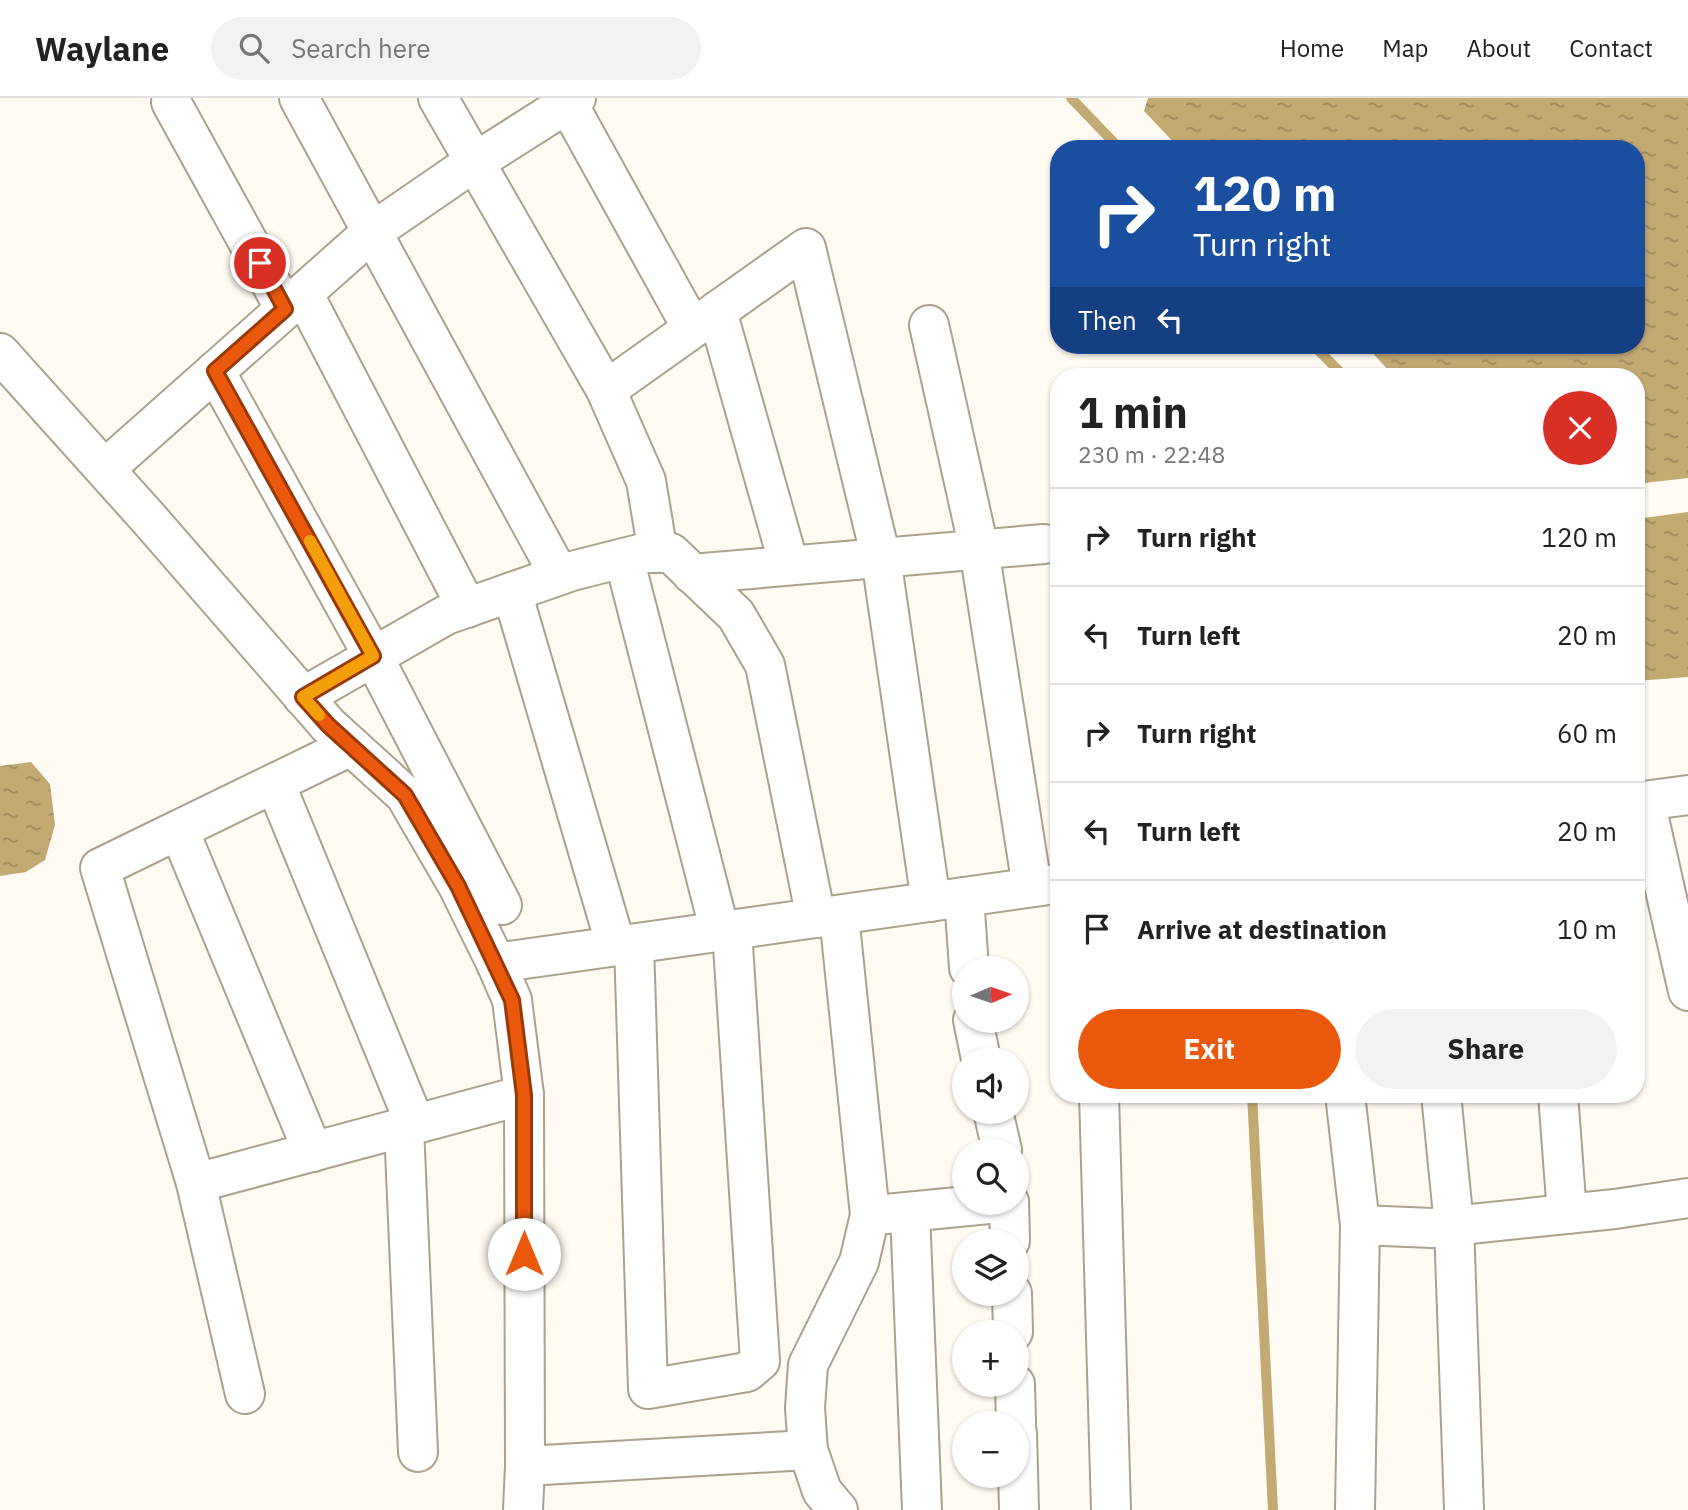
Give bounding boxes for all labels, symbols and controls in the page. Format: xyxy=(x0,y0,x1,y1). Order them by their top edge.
search box xyxy=(211,17,701,80)
text: Waylane xyxy=(35,27,169,70)
icon: search xyxy=(235,29,273,67)
text: Search here xyxy=(291,31,431,65)
text: Home xyxy=(1280,32,1344,64)
text: Map xyxy=(1382,32,1428,64)
text: About xyxy=(1466,32,1531,64)
text: Contact xyxy=(1569,32,1653,64)
text: 120 m xyxy=(1193,161,1337,224)
icon: right xyxy=(1078,168,1169,259)
text: Turn right xyxy=(1193,223,1331,265)
pin xyxy=(230,233,290,293)
icon: arrive xyxy=(241,244,279,282)
icon: left xyxy=(1151,301,1189,339)
text: Then xyxy=(1078,303,1137,337)
text: 1 min xyxy=(1078,385,1188,440)
button: close xyxy=(1543,391,1617,465)
text: 230 m · 22:48 xyxy=(1078,439,1225,469)
icon: right xyxy=(1078,518,1116,556)
text: Turn right xyxy=(1137,520,1256,554)
text: 120 m xyxy=(1541,520,1617,554)
icon: left xyxy=(1078,616,1116,654)
text: Turn left xyxy=(1137,618,1240,652)
text: 20 m xyxy=(1557,618,1617,652)
icon: right xyxy=(1078,714,1116,752)
text: Turn right xyxy=(1137,716,1256,750)
text: 60 m xyxy=(1557,716,1617,750)
icon: left xyxy=(1078,812,1116,850)
text: Turn left xyxy=(1137,814,1240,848)
text: 20 m xyxy=(1557,814,1617,848)
icon: arrive xyxy=(1078,910,1116,948)
text: Arrive at destination xyxy=(1137,912,1387,946)
text: 10 m xyxy=(1557,912,1617,946)
north arrow xyxy=(952,956,1029,1032)
map controls xyxy=(952,956,1029,1488)
button: Exit xyxy=(1078,1009,1341,1089)
button: Share xyxy=(1355,1009,1617,1089)
button: sound xyxy=(952,1047,1029,1124)
button: search xyxy=(952,1138,1029,1215)
position arrow xyxy=(487,1217,561,1291)
button: layers xyxy=(952,1229,1029,1306)
button: + xyxy=(952,1320,1029,1397)
button: − xyxy=(952,1411,1029,1488)

